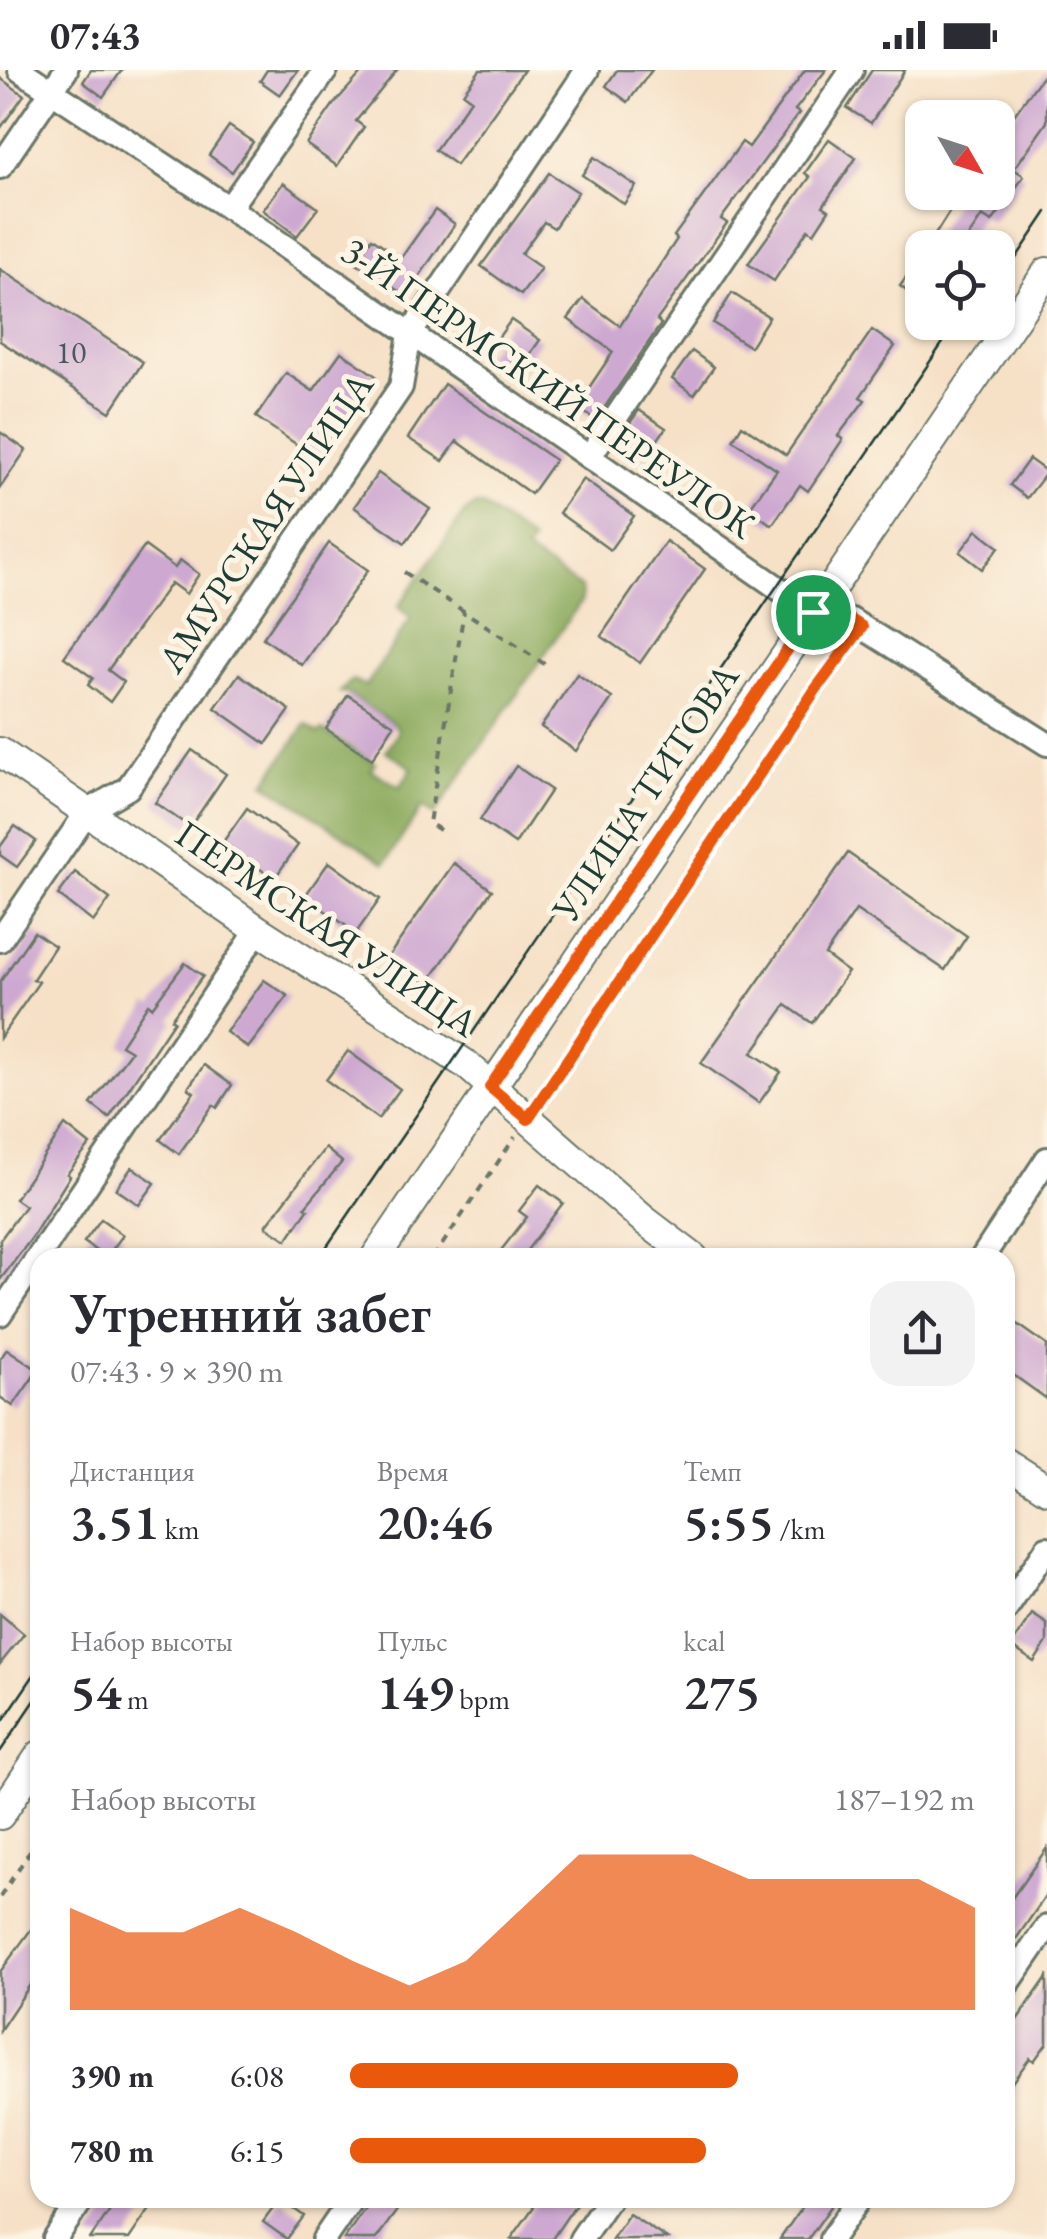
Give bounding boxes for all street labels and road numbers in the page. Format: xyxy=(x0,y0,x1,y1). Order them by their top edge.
street label: 3-Й ПЕРМСКИЙ ПЕРЕУЛОК xyxy=(333,225,766,549)
street label: АМУРСКАЯ УЛИЦА xyxy=(146,362,384,682)
street label: УЛИЦА ТИТОВА xyxy=(540,653,750,931)
street label: ПЕРМСКАЯ УЛИЦА xyxy=(166,809,488,1048)

